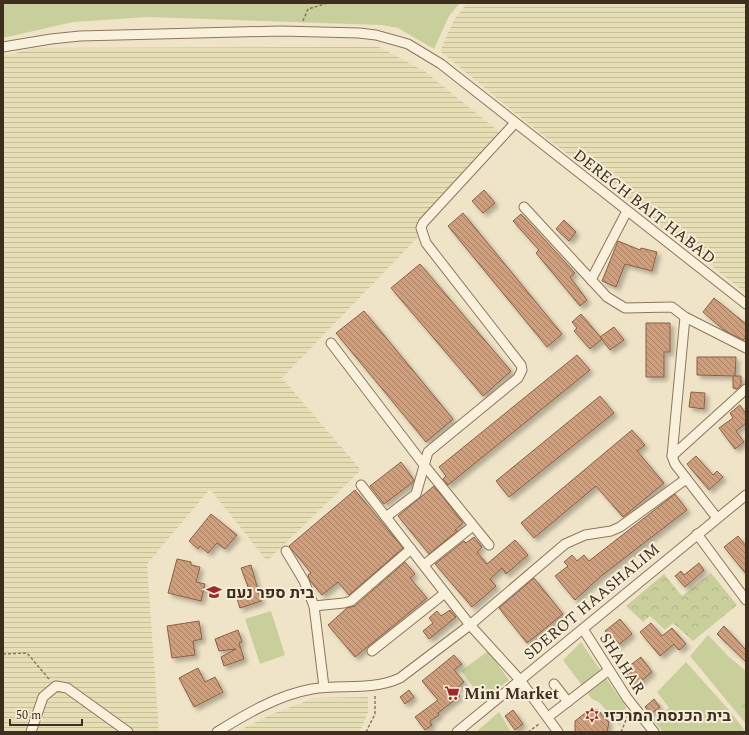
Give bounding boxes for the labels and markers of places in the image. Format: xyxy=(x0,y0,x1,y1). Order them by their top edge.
place label: בית ספר נעם xyxy=(226,581,314,605)
school or university icon: בית ספר נעם xyxy=(205,583,223,601)
place label: Mini Market xyxy=(464,682,559,706)
supermarket icon: Mini Market xyxy=(443,684,461,702)
place label: בית הכנסת המרכזי xyxy=(604,704,731,728)
synagogue icon: בית הכנסת המרכזי xyxy=(583,706,601,724)

